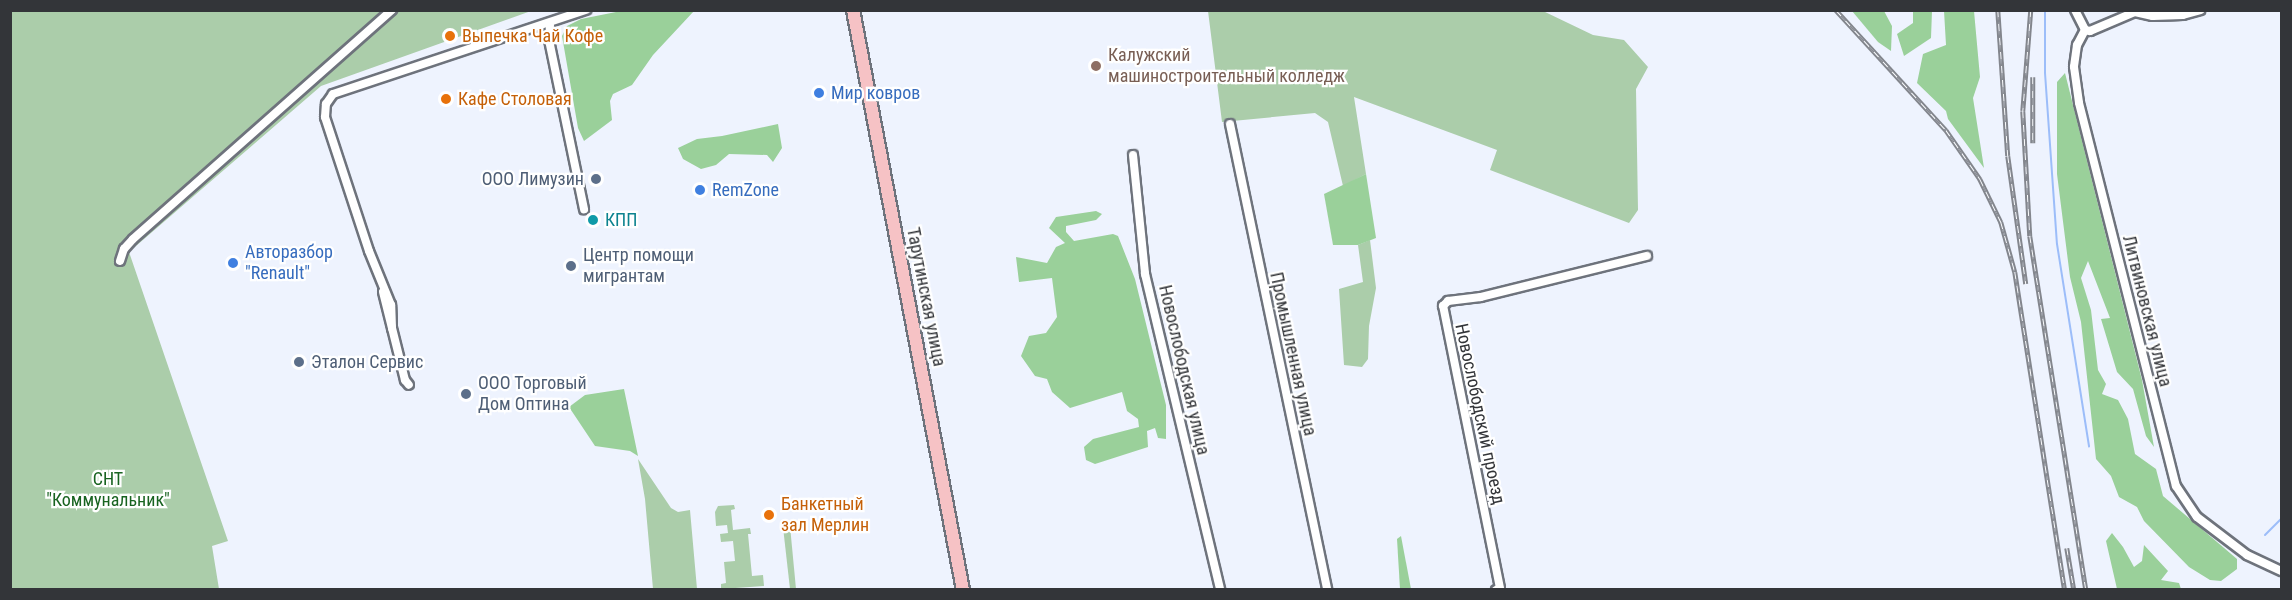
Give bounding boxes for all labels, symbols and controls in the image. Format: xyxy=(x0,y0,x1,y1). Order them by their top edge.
place label: Выпечка Чай Кофе xyxy=(462,25,603,47)
marker: Выпечка Чай Кофе xyxy=(443,29,457,43)
place label: Калужский машиностроительный колледж xyxy=(1108,45,1345,88)
marker: Калужский машиностроительный колледж xyxy=(1089,59,1103,73)
place label: Мир ковров xyxy=(831,82,920,104)
marker: Мир ковров xyxy=(812,86,826,100)
place label: Кафе Столовая xyxy=(458,88,572,110)
marker: Кафе Столовая xyxy=(439,92,453,106)
place label: ООО Лимузин xyxy=(482,168,584,190)
marker: ООО Лимузин xyxy=(589,172,603,186)
place label: RemZone xyxy=(712,179,779,201)
marker: RemZone xyxy=(693,183,707,197)
place label: КПП xyxy=(605,209,637,231)
marker: КПП xyxy=(586,213,600,227)
street label: Тарутинская улица xyxy=(902,226,950,368)
street label: Литвиновская улица xyxy=(2118,233,2176,389)
place label: Авторазбор "Renault" xyxy=(245,242,333,284)
place label: Центр помощи мигрантам xyxy=(583,245,694,288)
marker: Авторазбор "Renault" xyxy=(226,256,240,270)
marker: Центр помощи мигрантам xyxy=(564,259,578,273)
street label: Промышленная улица xyxy=(1265,270,1321,438)
street label: Новослободская улица xyxy=(1154,283,1214,457)
street label: Новослободский проезд xyxy=(1450,322,1510,506)
place label: Эталон Сервис xyxy=(311,351,423,373)
marker: Эталон Сервис xyxy=(292,355,306,369)
place label: ООО Торговый Дом Оптина xyxy=(478,373,587,416)
marker: ООО Торговый Дом Оптина xyxy=(459,387,473,401)
park label: СНТ "Коммунальник" xyxy=(46,469,170,512)
place label: Банкетный зал Мерлин xyxy=(781,494,869,536)
marker: Банкетный зал Мерлин xyxy=(762,508,776,522)

